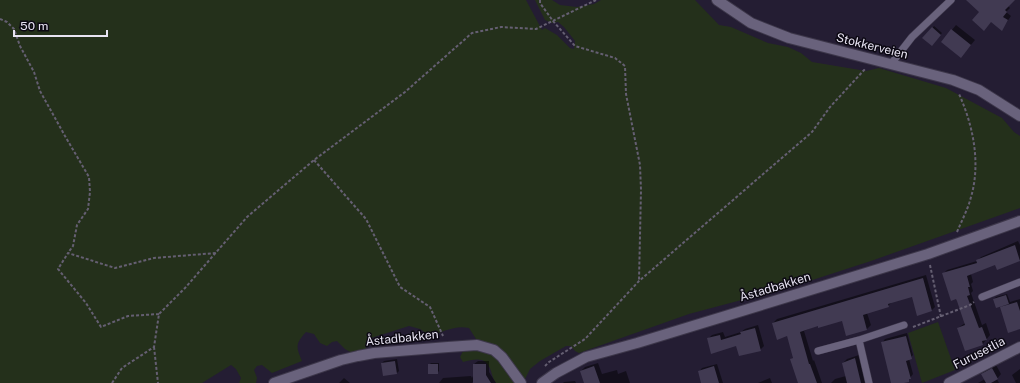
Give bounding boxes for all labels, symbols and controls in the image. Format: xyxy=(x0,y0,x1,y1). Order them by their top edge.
scale bar xyxy=(14,12,107,38)
text: 50 m xyxy=(20,19,48,33)
street label: Stokkerveien xyxy=(835,30,909,62)
street label: Åstadbakken xyxy=(738,270,812,304)
street label: Åstadbakken xyxy=(365,327,439,349)
street label: Furusetlia xyxy=(951,334,1007,372)

